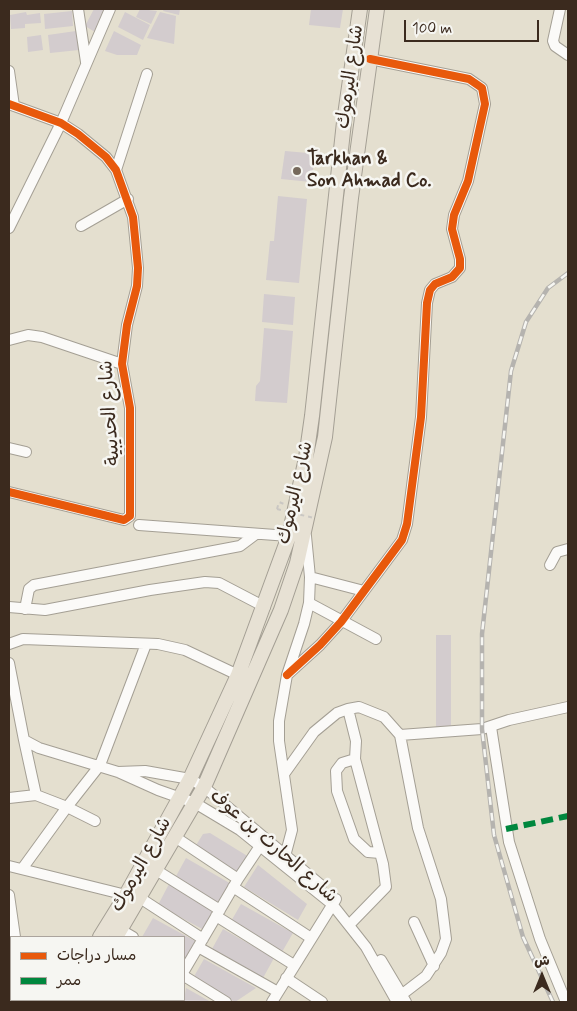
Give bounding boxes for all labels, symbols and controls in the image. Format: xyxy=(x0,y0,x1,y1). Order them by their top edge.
scale bar xyxy=(407,10,542,42)
text: 100 m xyxy=(412,19,452,39)
street label: شارع اليرموك xyxy=(332,23,370,131)
place label: Tarkhan & Son Ahmad Co. xyxy=(307,149,431,193)
marker: Tarkhan & Son Ahmad Co. xyxy=(291,165,303,177)
street label: شارع الحديبية xyxy=(96,360,126,466)
street label: شارع اليرموك xyxy=(273,439,319,547)
street label: شارع الحارث بن عوف xyxy=(205,785,341,909)
street label: شارع اليرموك xyxy=(107,814,177,916)
legend xyxy=(10,936,185,1001)
text: مسار دراجات xyxy=(57,946,136,966)
north arrow xyxy=(517,951,567,1001)
text: ش xyxy=(534,952,550,970)
text: ممر xyxy=(57,971,81,991)

